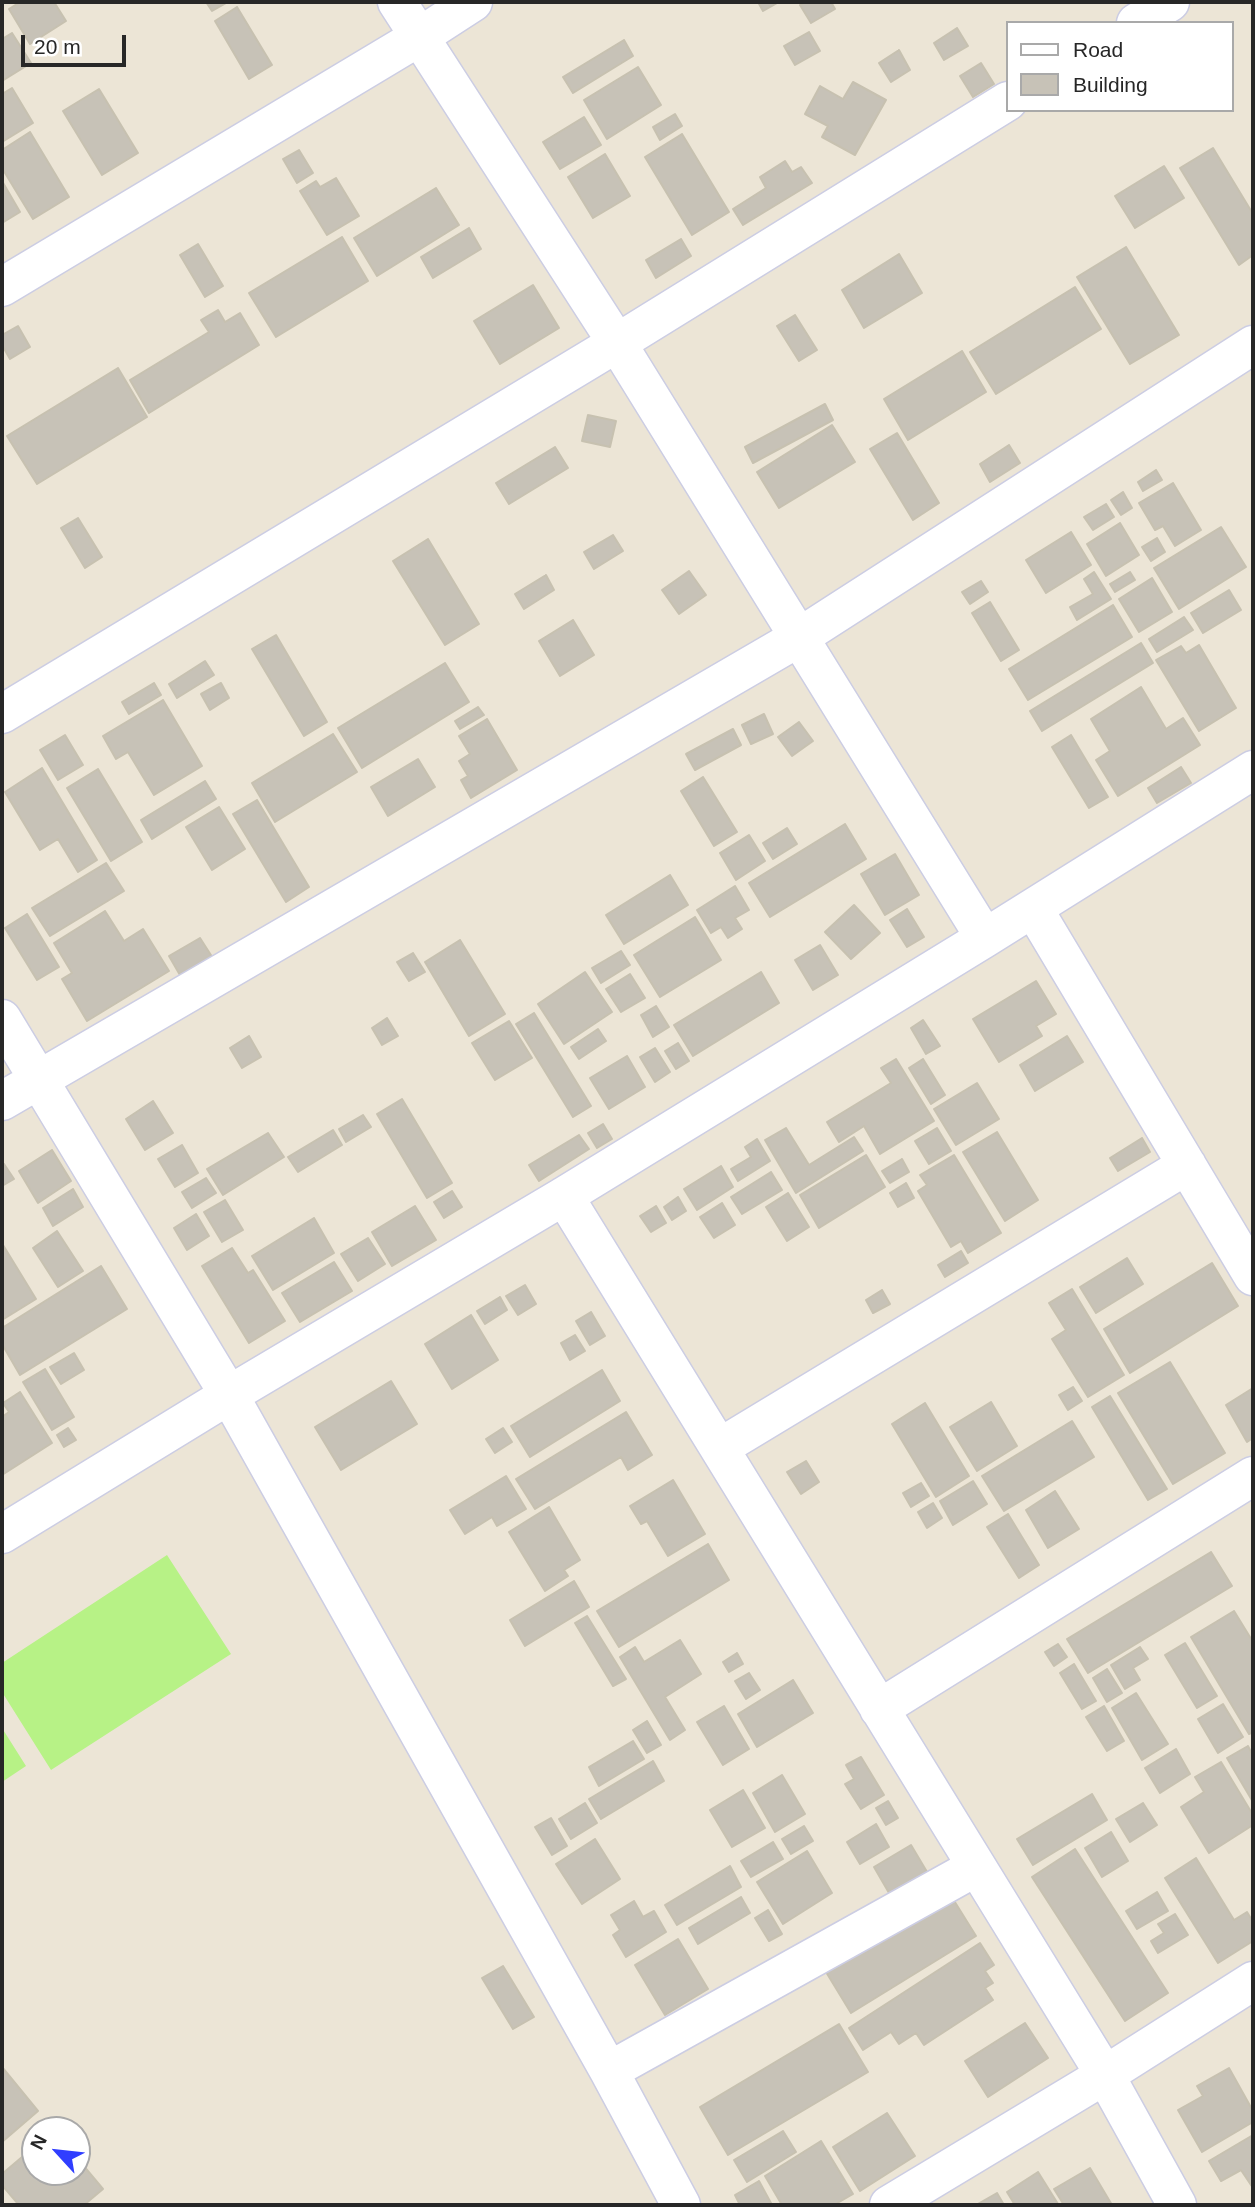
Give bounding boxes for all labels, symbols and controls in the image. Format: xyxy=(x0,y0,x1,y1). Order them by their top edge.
scale bar xyxy=(24,21,130,65)
legend xyxy=(1006,21,1234,112)
text: 20 m xyxy=(34,35,81,58)
text: Road xyxy=(1073,38,1123,61)
text: Building xyxy=(1073,73,1148,96)
north arrow xyxy=(21,2116,91,2186)
text: N xyxy=(26,2131,51,2153)

